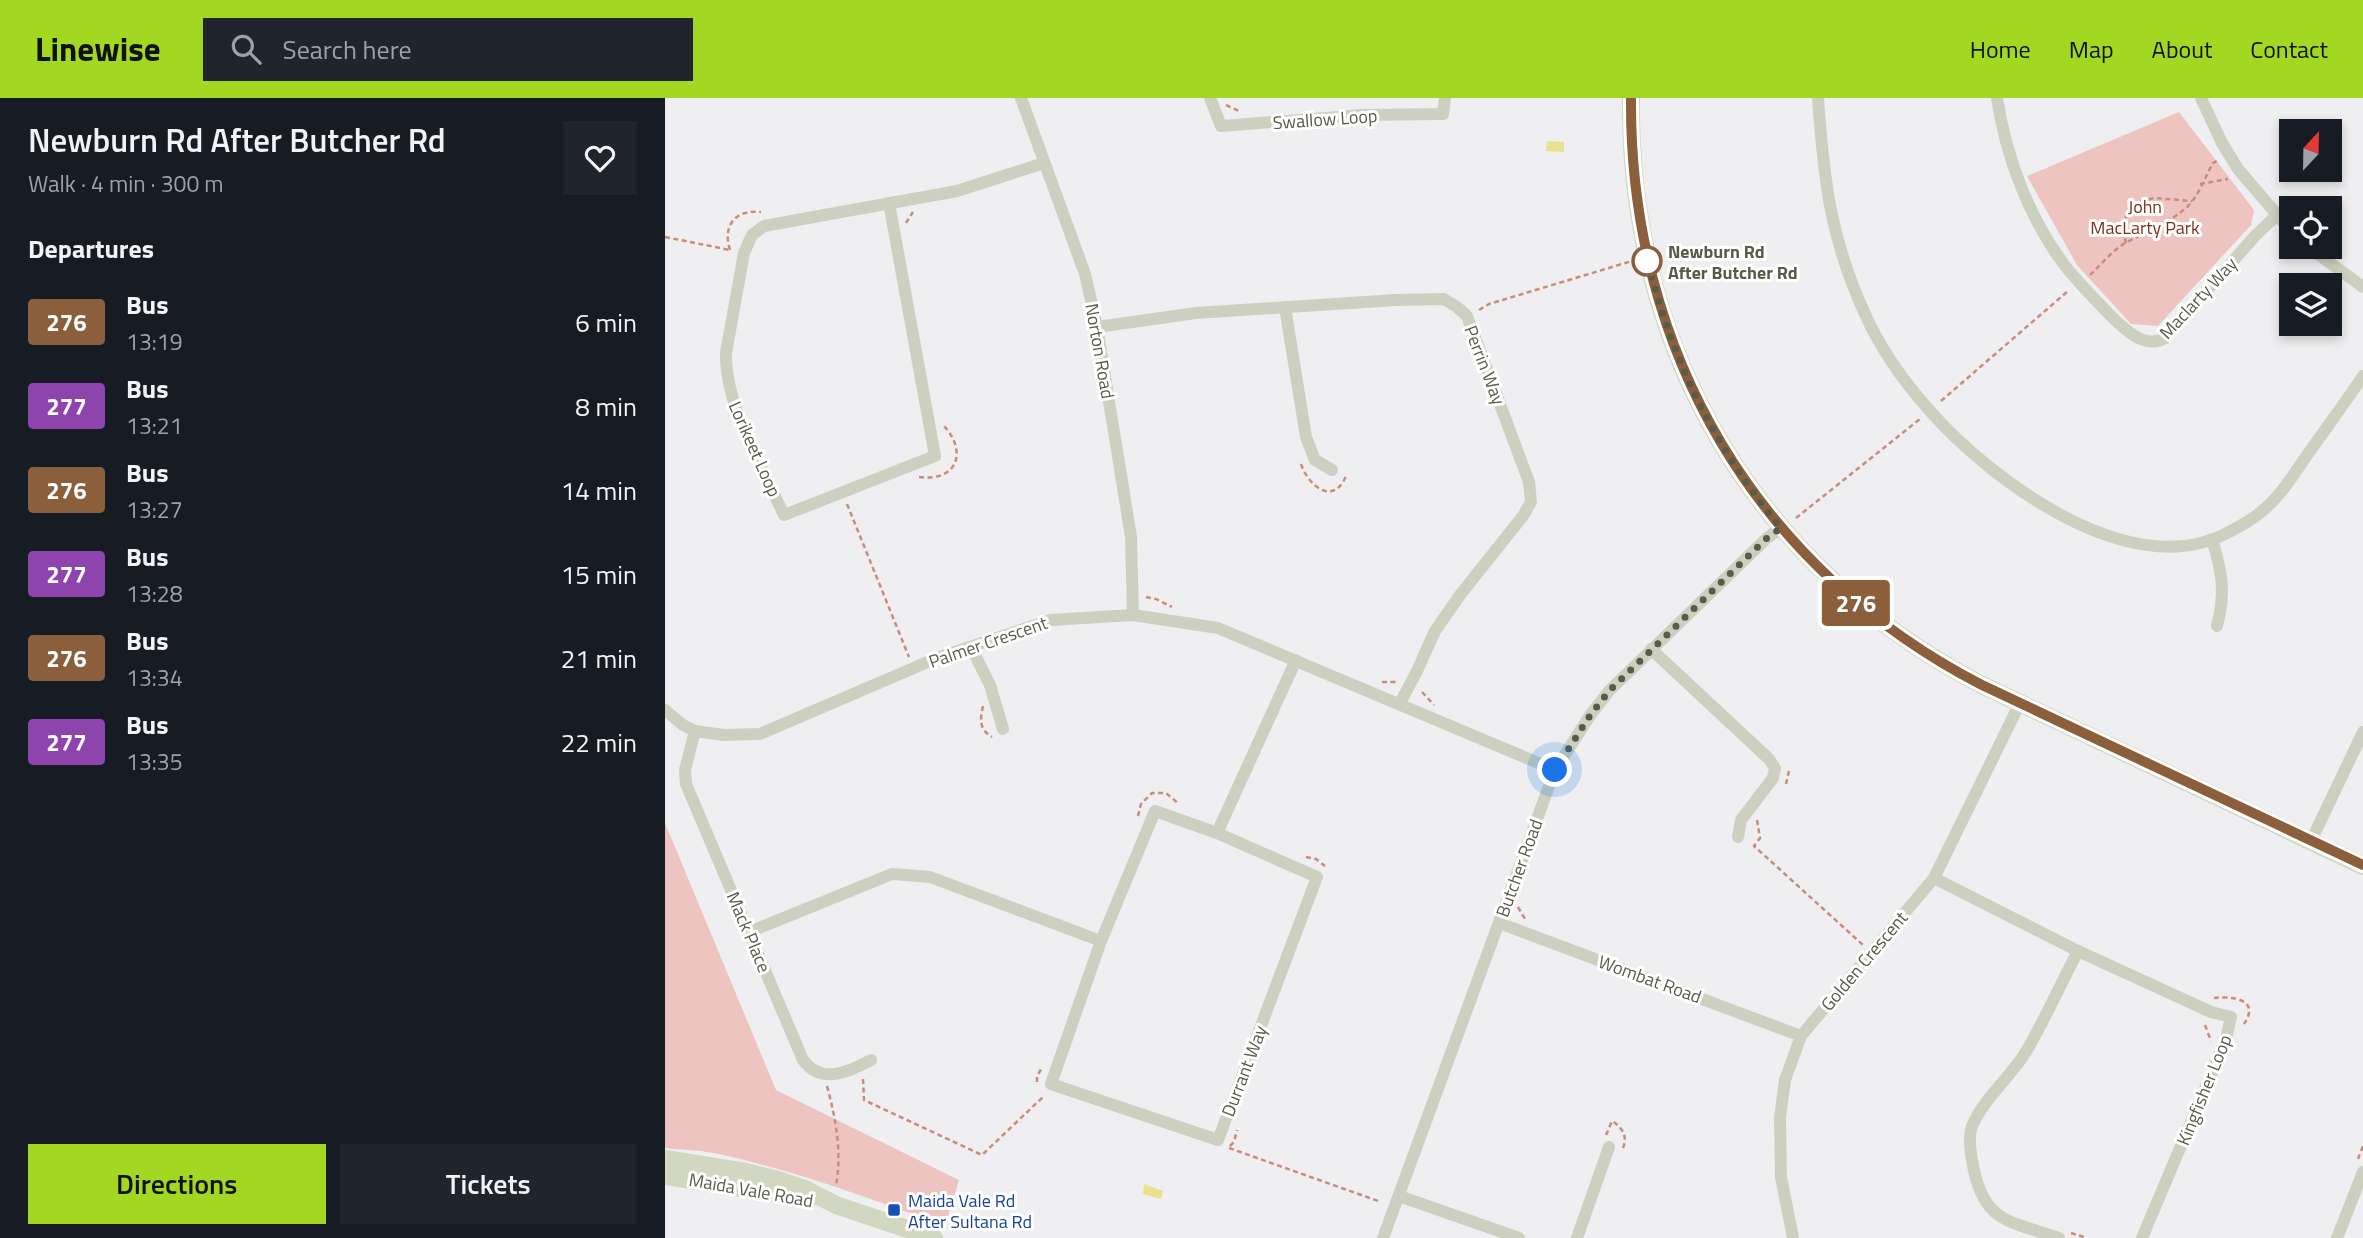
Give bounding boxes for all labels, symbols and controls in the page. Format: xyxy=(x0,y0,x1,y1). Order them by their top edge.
search box xyxy=(203,18,693,81)
text: Linewise xyxy=(35,24,161,74)
icon: search xyxy=(227,30,265,68)
text: Search here xyxy=(283,30,412,69)
text: Home xyxy=(1970,31,2031,67)
text: Map xyxy=(2069,31,2114,67)
text: About xyxy=(2152,31,2212,67)
text: Contact xyxy=(2250,31,2328,67)
street label: Swallow Loop xyxy=(1272,102,1378,136)
text: Newburn Rd After Butcher Rd xyxy=(28,115,446,165)
north arrow xyxy=(2279,119,2341,182)
map controls xyxy=(2279,119,2342,336)
button: heart xyxy=(563,121,637,195)
text: Walk · 4 min · 300 m xyxy=(28,166,224,201)
park label: John MacLarty Park xyxy=(2090,193,2200,241)
button: locate xyxy=(2279,196,2342,259)
text: Departures xyxy=(28,229,154,268)
place label: Newburn Rd After Butcher Rd xyxy=(1668,238,1798,286)
marker: Newburn Rd After Butcher Rd xyxy=(1632,246,1662,276)
street label: Maclarty Way xyxy=(2153,251,2243,345)
button: layers xyxy=(2279,273,2342,336)
text: Bus xyxy=(126,285,168,324)
street label: Norton Road xyxy=(1078,301,1122,401)
text: 6 min xyxy=(575,303,637,342)
text: 276 xyxy=(46,304,87,340)
street label: Perrin Way xyxy=(1458,321,1513,409)
text: 13:19 xyxy=(126,324,183,359)
text: Bus xyxy=(126,369,168,408)
text: 8 min xyxy=(575,387,637,426)
text: 277 xyxy=(46,388,87,424)
street label: Lorikeet Loop xyxy=(722,397,788,501)
text: 13:21 xyxy=(126,408,183,443)
text: Bus xyxy=(126,453,168,492)
text: 14 min xyxy=(561,471,637,510)
text: 276 xyxy=(46,472,87,508)
text: 13:27 xyxy=(126,492,183,527)
text: Bus xyxy=(126,537,168,576)
text: 15 min xyxy=(561,555,637,594)
text: 277 xyxy=(46,556,87,592)
text: 13:28 xyxy=(126,576,183,611)
line badge: 276 xyxy=(1816,580,1896,626)
text: 276 xyxy=(1836,585,1876,621)
street label: Palmer Crescent xyxy=(925,609,1052,675)
text: Bus xyxy=(126,621,168,660)
text: 21 min xyxy=(561,639,637,678)
text: 276 xyxy=(46,640,87,676)
text: 13:34 xyxy=(126,660,183,695)
text: Bus xyxy=(126,705,168,744)
text: 22 min xyxy=(561,723,637,762)
text: 277 xyxy=(46,724,87,760)
text: 13:35 xyxy=(126,744,183,779)
your location xyxy=(1537,752,1572,787)
street label: Butcher Road xyxy=(1489,815,1549,921)
street label: Mack Place xyxy=(720,887,778,977)
street label: Golden Crescent xyxy=(1814,905,1914,1017)
street label: Wombat Road xyxy=(1595,948,1705,1010)
street label: Durrant Way xyxy=(1214,1021,1274,1121)
street label: Kingfisher Loop xyxy=(2170,1031,2238,1149)
button: Directions xyxy=(28,1144,326,1224)
button: Tickets xyxy=(340,1144,637,1224)
street label: Maida Vale Road xyxy=(687,1166,815,1214)
place label: Maida Vale Rd After Sultana Rd xyxy=(908,1187,1032,1235)
marker: Maida Vale Rd After Sultana Rd xyxy=(886,1202,902,1218)

